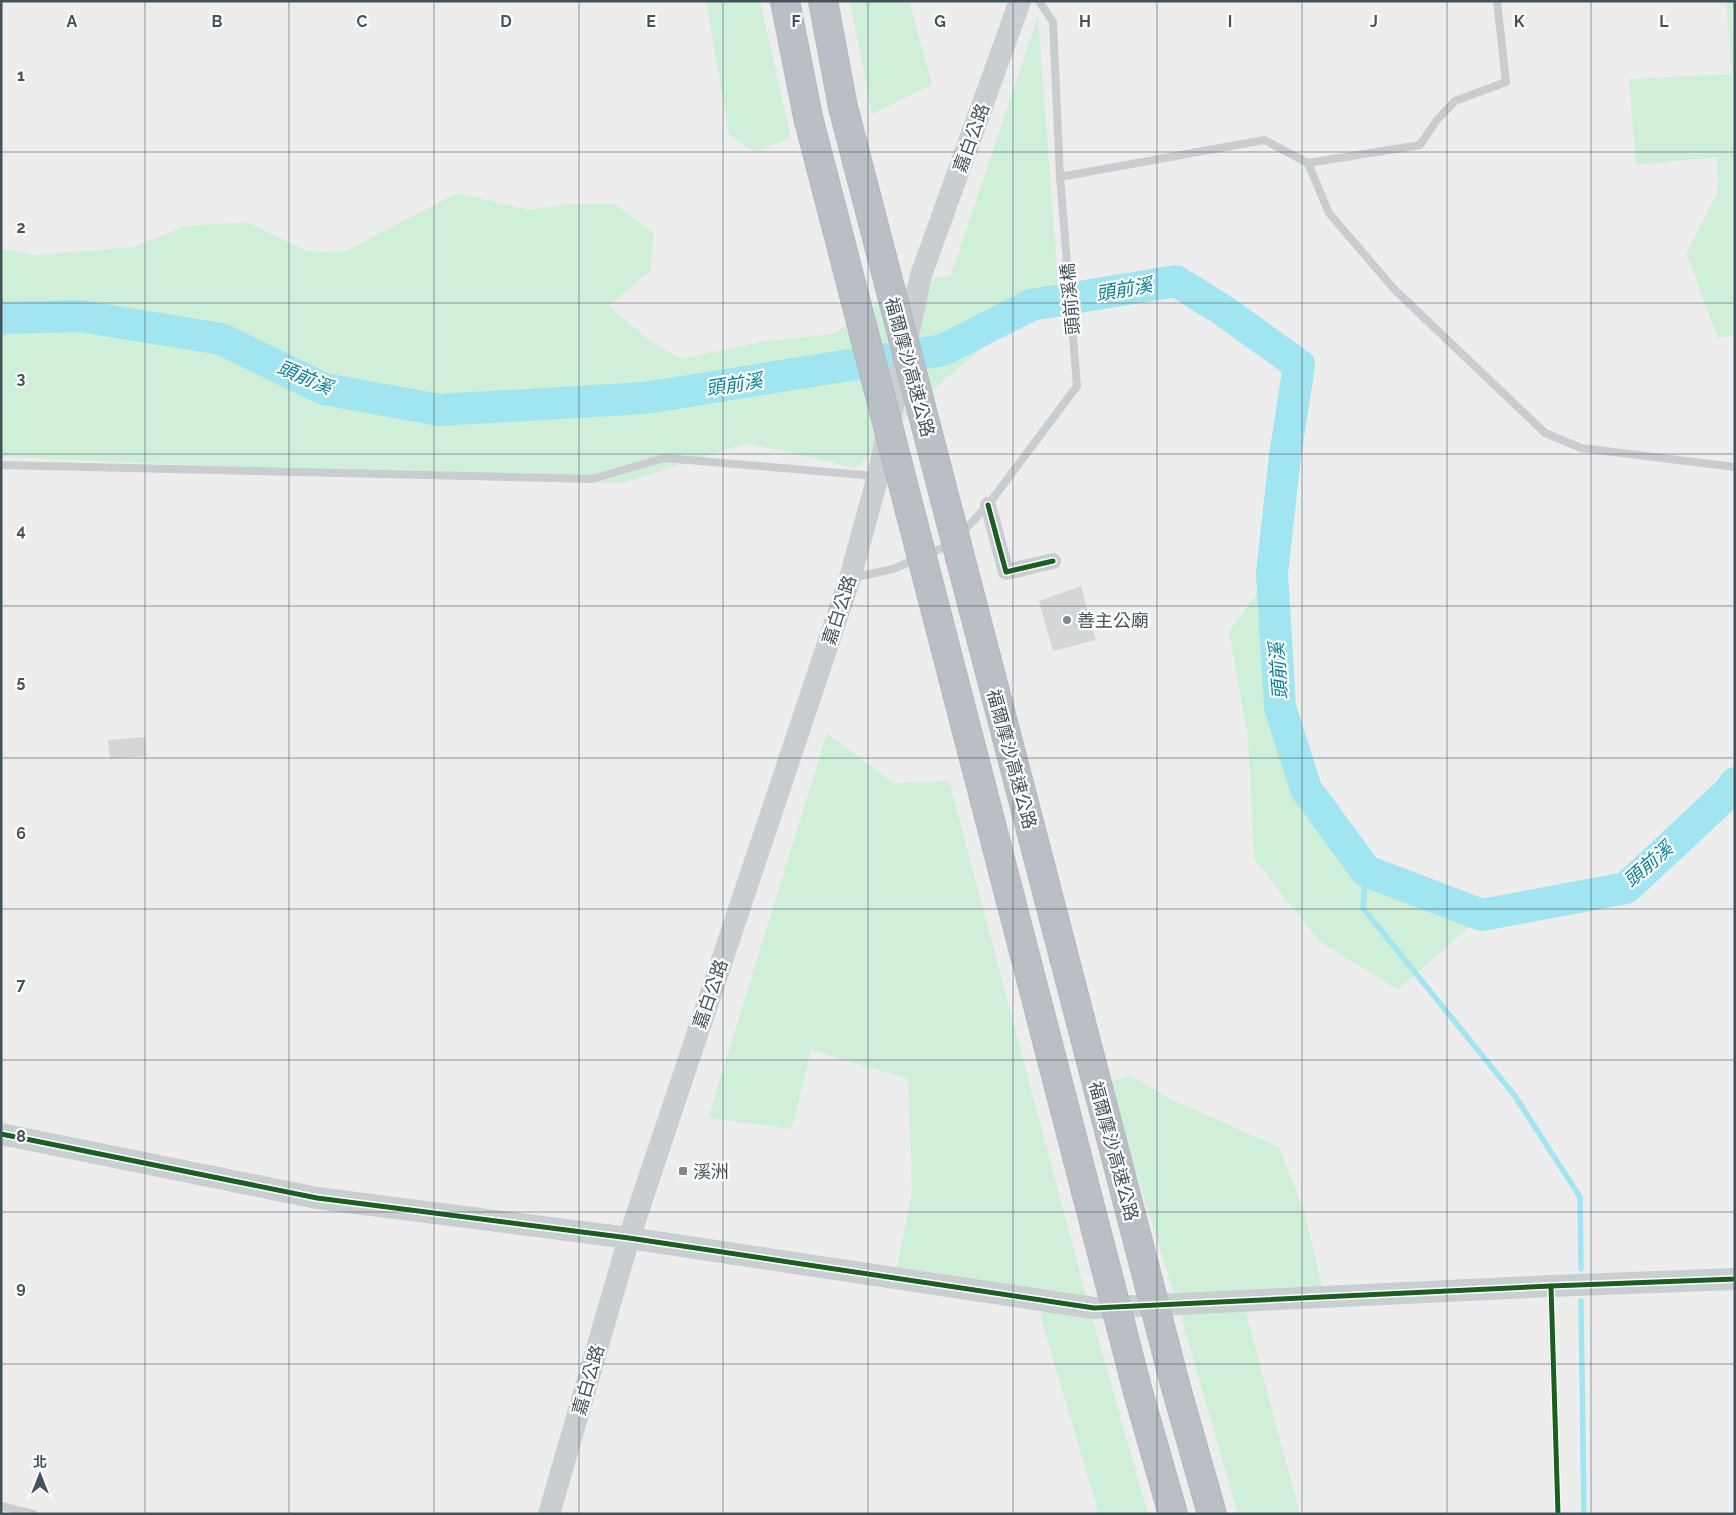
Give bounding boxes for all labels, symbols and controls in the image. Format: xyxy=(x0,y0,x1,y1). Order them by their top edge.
text: A xyxy=(67,12,78,31)
text: B xyxy=(212,12,223,31)
text: C xyxy=(357,12,368,31)
text: D xyxy=(500,12,512,31)
text: E xyxy=(646,12,656,31)
text: F xyxy=(791,12,801,31)
text: G xyxy=(934,12,946,31)
text: H xyxy=(1079,12,1091,31)
text: I xyxy=(1228,12,1232,31)
text: J xyxy=(1370,12,1378,31)
text: K xyxy=(1514,12,1525,31)
text: L xyxy=(1659,12,1669,31)
text: 1 xyxy=(17,66,25,85)
street label: 嘉白公路 xyxy=(949,101,993,175)
text: 2 xyxy=(16,218,26,237)
street label: 頭前溪橋 xyxy=(1056,262,1084,336)
water label: 頭前溪 xyxy=(1094,273,1157,305)
street label: 福爾摩沙高速公路 xyxy=(881,295,939,439)
water label: 頭前溪 xyxy=(274,356,338,399)
water label: 頭前溪 xyxy=(704,368,767,399)
text: 3 xyxy=(17,369,26,388)
text: 4 xyxy=(16,521,26,540)
street label: 嘉白公路 xyxy=(818,573,860,647)
place label: 善主公廟 xyxy=(1077,610,1149,631)
marker: 善主公廟 xyxy=(1061,614,1073,626)
water label: 頭前溪 xyxy=(1265,639,1291,700)
text: 5 xyxy=(17,672,26,691)
street label: 福爾摩沙高速公路 xyxy=(983,687,1041,831)
text: 6 xyxy=(16,824,26,843)
water label: 頭前溪 xyxy=(1619,835,1679,891)
street label: 嘉白公路 xyxy=(688,957,732,1031)
text: 7 xyxy=(17,975,26,994)
street label: 福爾摩沙高速公路 xyxy=(1085,1079,1143,1223)
text: 8 xyxy=(16,1127,26,1146)
place label: 溪洲 xyxy=(693,1161,729,1182)
marker: 溪洲 xyxy=(677,1165,689,1177)
text: 9 xyxy=(16,1278,26,1297)
street label: 嘉白公路 xyxy=(568,1343,608,1417)
north arrow xyxy=(15,1450,65,1500)
text: 北 xyxy=(33,1454,47,1470)

